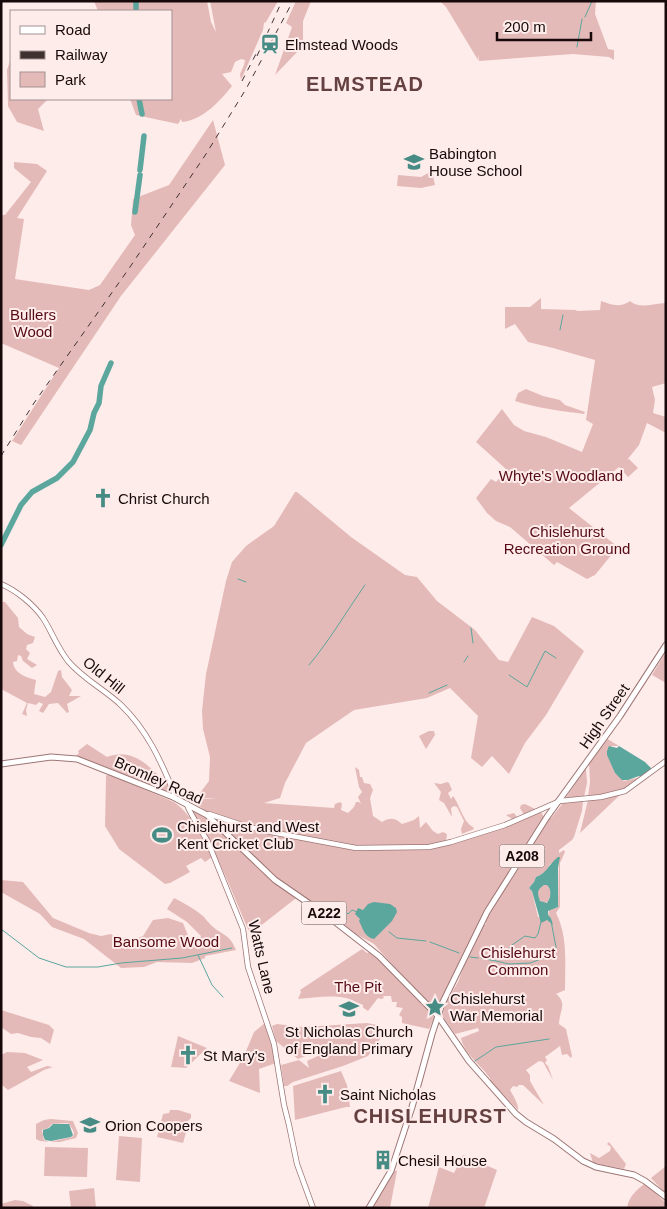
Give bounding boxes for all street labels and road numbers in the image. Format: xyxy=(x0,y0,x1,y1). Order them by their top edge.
street label: Old Hill xyxy=(80,653,128,697)
street label: High Street xyxy=(576,680,633,752)
street label: Bromley Road xyxy=(112,753,206,807)
road number: A208 xyxy=(500,844,544,868)
road number: A222 xyxy=(302,901,346,924)
street label: Watts Lane xyxy=(245,918,279,996)

